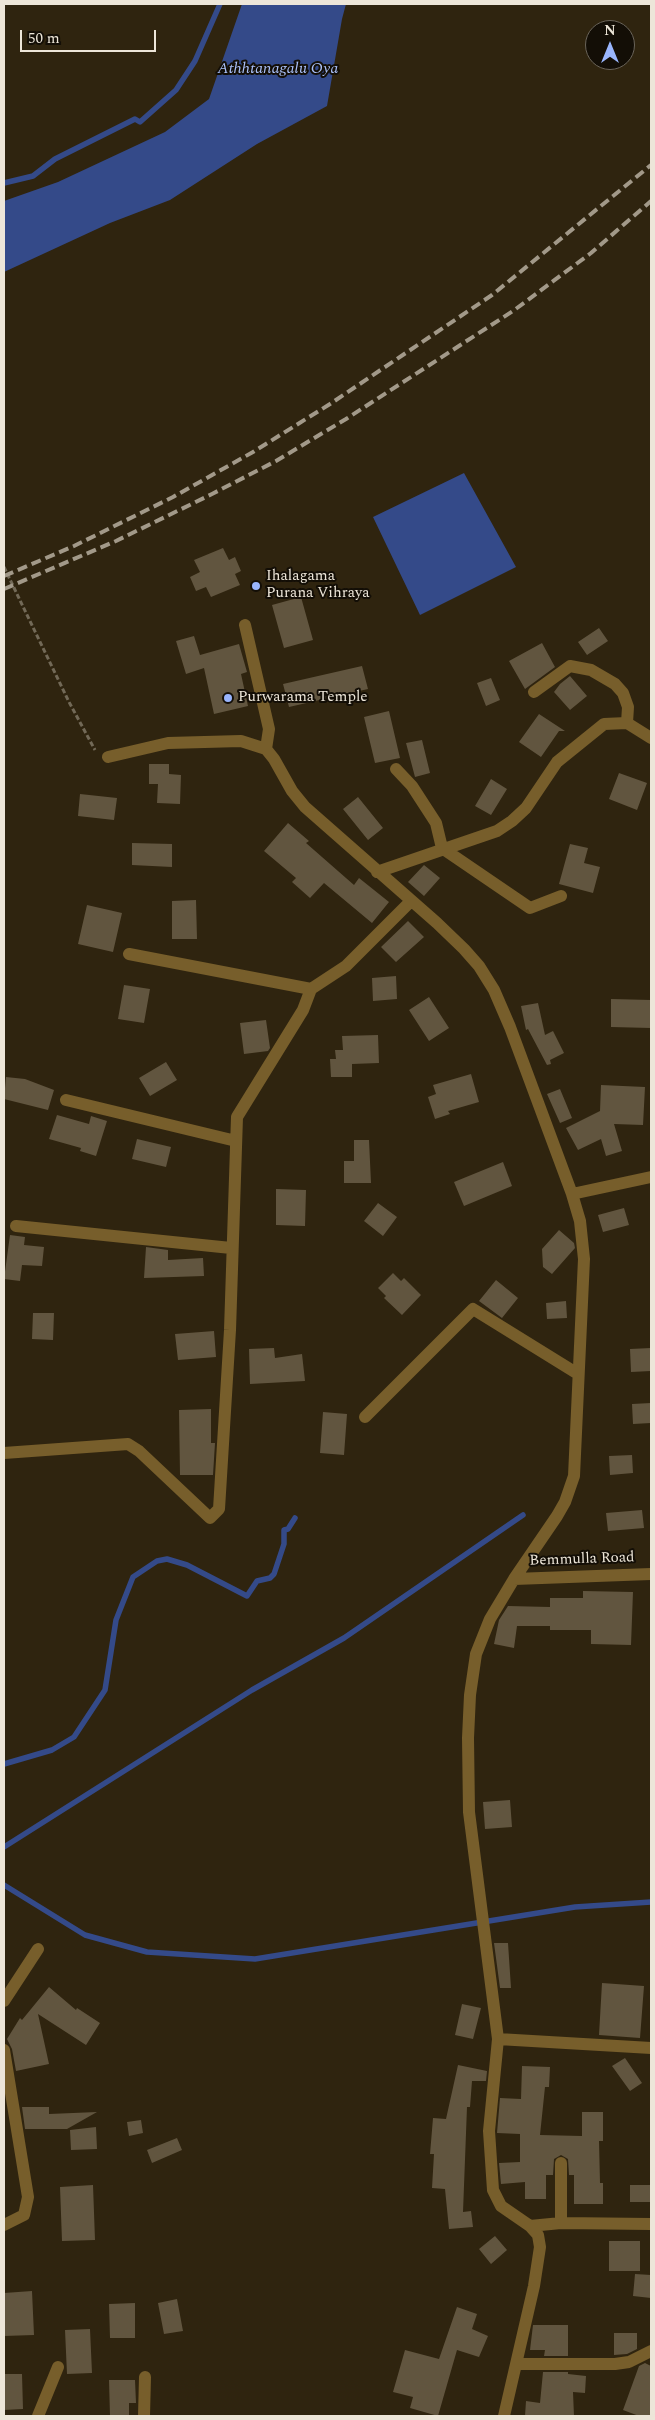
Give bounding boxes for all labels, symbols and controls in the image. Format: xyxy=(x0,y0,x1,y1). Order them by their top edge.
scale bar xyxy=(22,20,159,52)
north arrow xyxy=(585,20,635,70)
text: N xyxy=(604,20,616,41)
text: 50 m xyxy=(28,27,60,50)
water label: Athhtanagalu Oya xyxy=(218,60,338,80)
place label: Ihalagama Purana Vihraya xyxy=(266,568,370,603)
marker: Ihalagama Purana Vihraya xyxy=(250,580,262,592)
place label: Purwarama Temple xyxy=(238,689,368,707)
marker: Purwarama Temple xyxy=(222,692,234,704)
street label: Bemmulla Road xyxy=(529,1549,635,1571)

